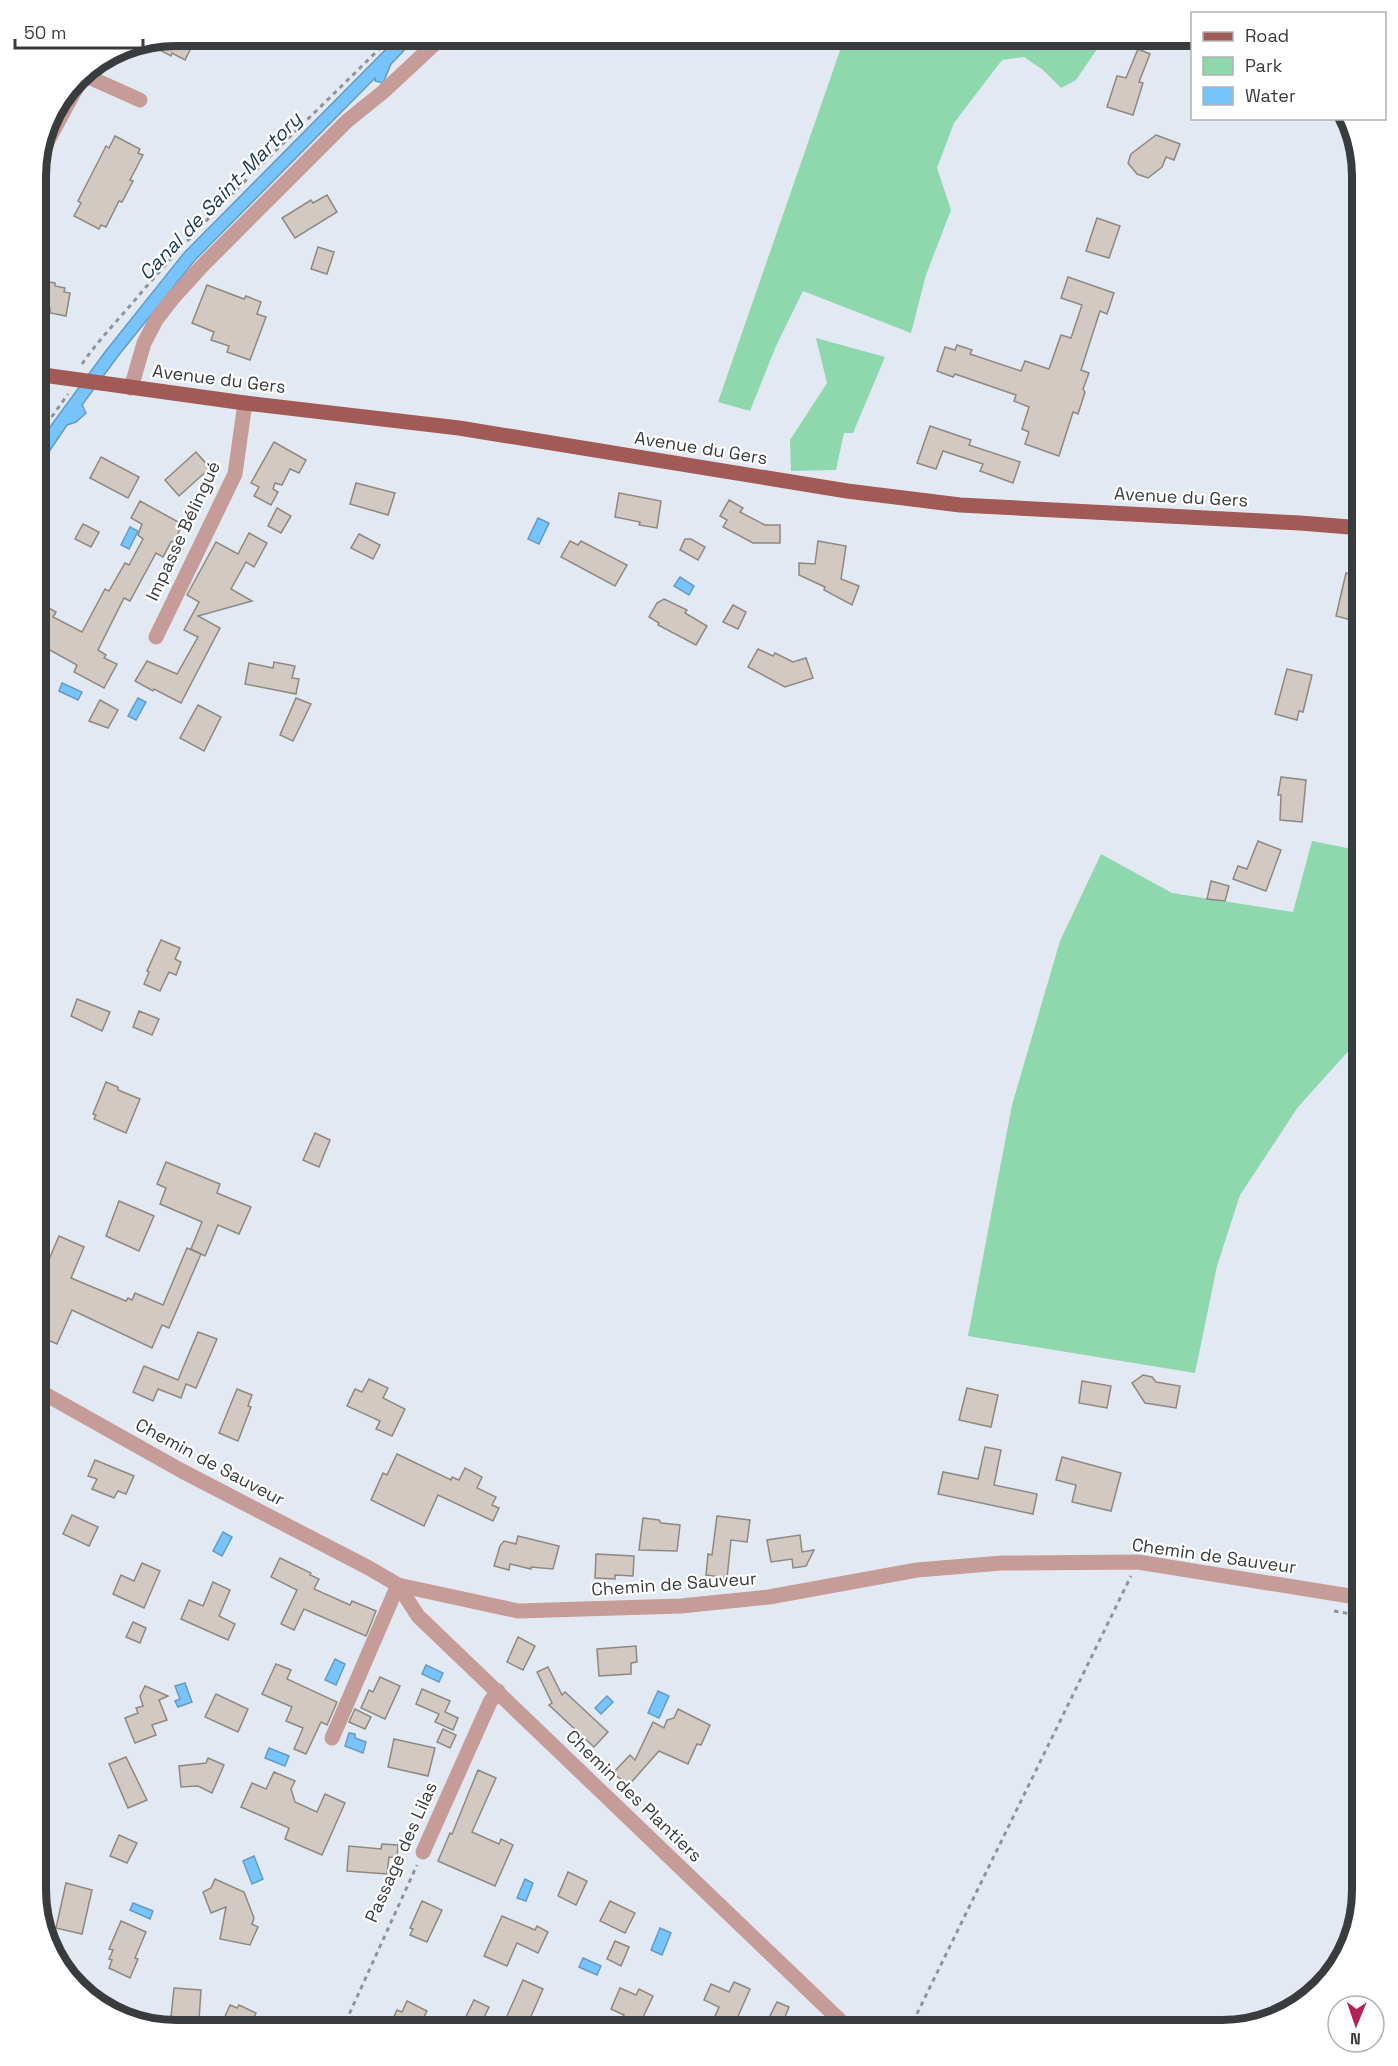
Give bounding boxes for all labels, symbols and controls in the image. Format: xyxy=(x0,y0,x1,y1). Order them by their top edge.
scale bar xyxy=(15,12,142,50)
legend xyxy=(1191,12,1386,120)
text: 50 m xyxy=(24,21,66,44)
text: Road xyxy=(1245,24,1289,47)
text: Park xyxy=(1245,54,1283,77)
text: Water xyxy=(1245,84,1296,107)
water label: Canal de Saint-Martory xyxy=(133,105,308,286)
street label: Avenue du Gers xyxy=(151,359,287,398)
street label: Avenue du Gers xyxy=(633,426,769,469)
street label: Impasse Bélingué xyxy=(140,457,225,604)
street label: Avenue du Gers xyxy=(1113,482,1249,511)
street label: Chemin de Sauveur xyxy=(132,1413,289,1511)
street label: Chemin de Sauveur xyxy=(1130,1533,1298,1578)
street label: Chemin de Sauveur xyxy=(591,1566,758,1601)
street label: Chemin des Plantiers xyxy=(561,1725,707,1867)
street label: Passage des Lilas xyxy=(359,1778,442,1926)
north arrow xyxy=(1326,1994,1386,2054)
text: N xyxy=(1350,2028,1361,2049)

